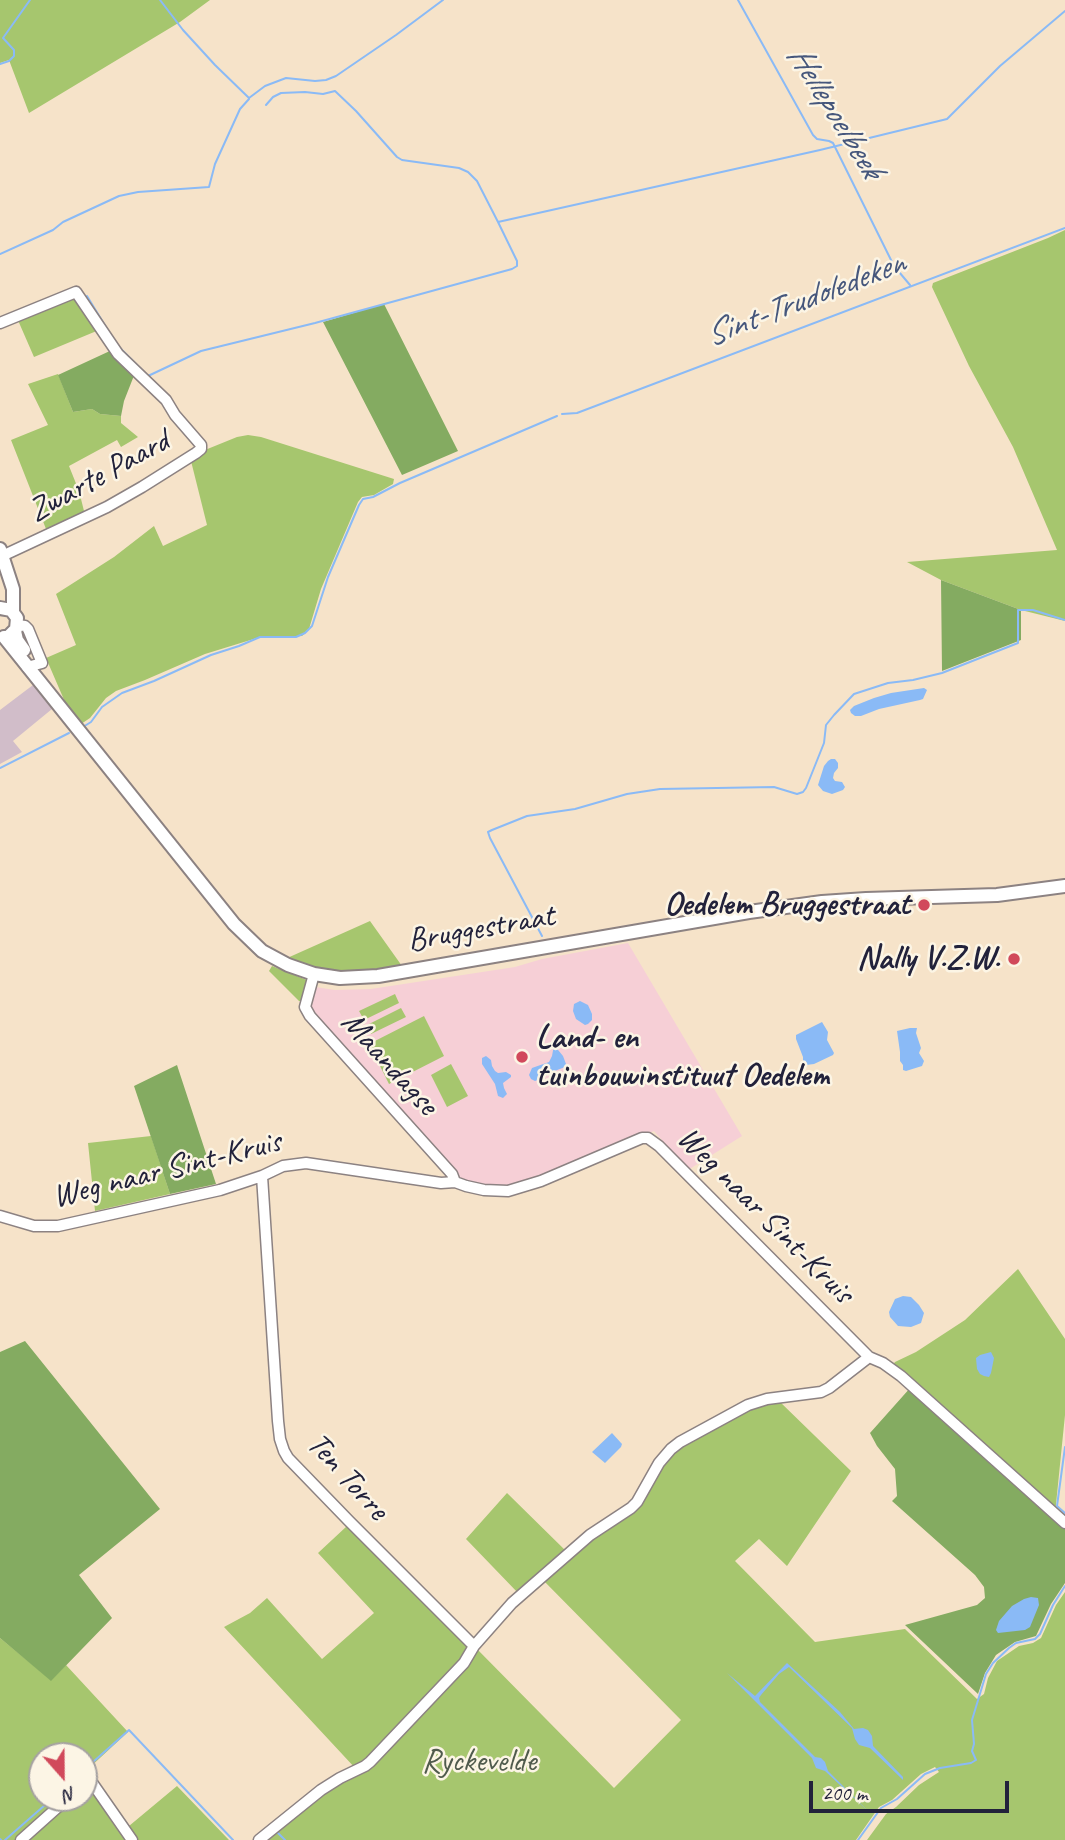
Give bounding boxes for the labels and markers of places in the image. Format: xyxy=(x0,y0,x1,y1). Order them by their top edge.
place label: Oedelem Bruggestraat xyxy=(664,885,910,925)
marker: Oedelem Bruggestraat xyxy=(916,897,932,913)
place label: Nally V.Z.W. xyxy=(857,939,1000,979)
marker: Nally V.Z.W. xyxy=(1006,951,1022,967)
place label: Land- en tuinbouwinstituut Oedelem xyxy=(536,1018,829,1096)
marker: Land- en tuinbouwinstituut Oedelem xyxy=(514,1049,530,1065)

